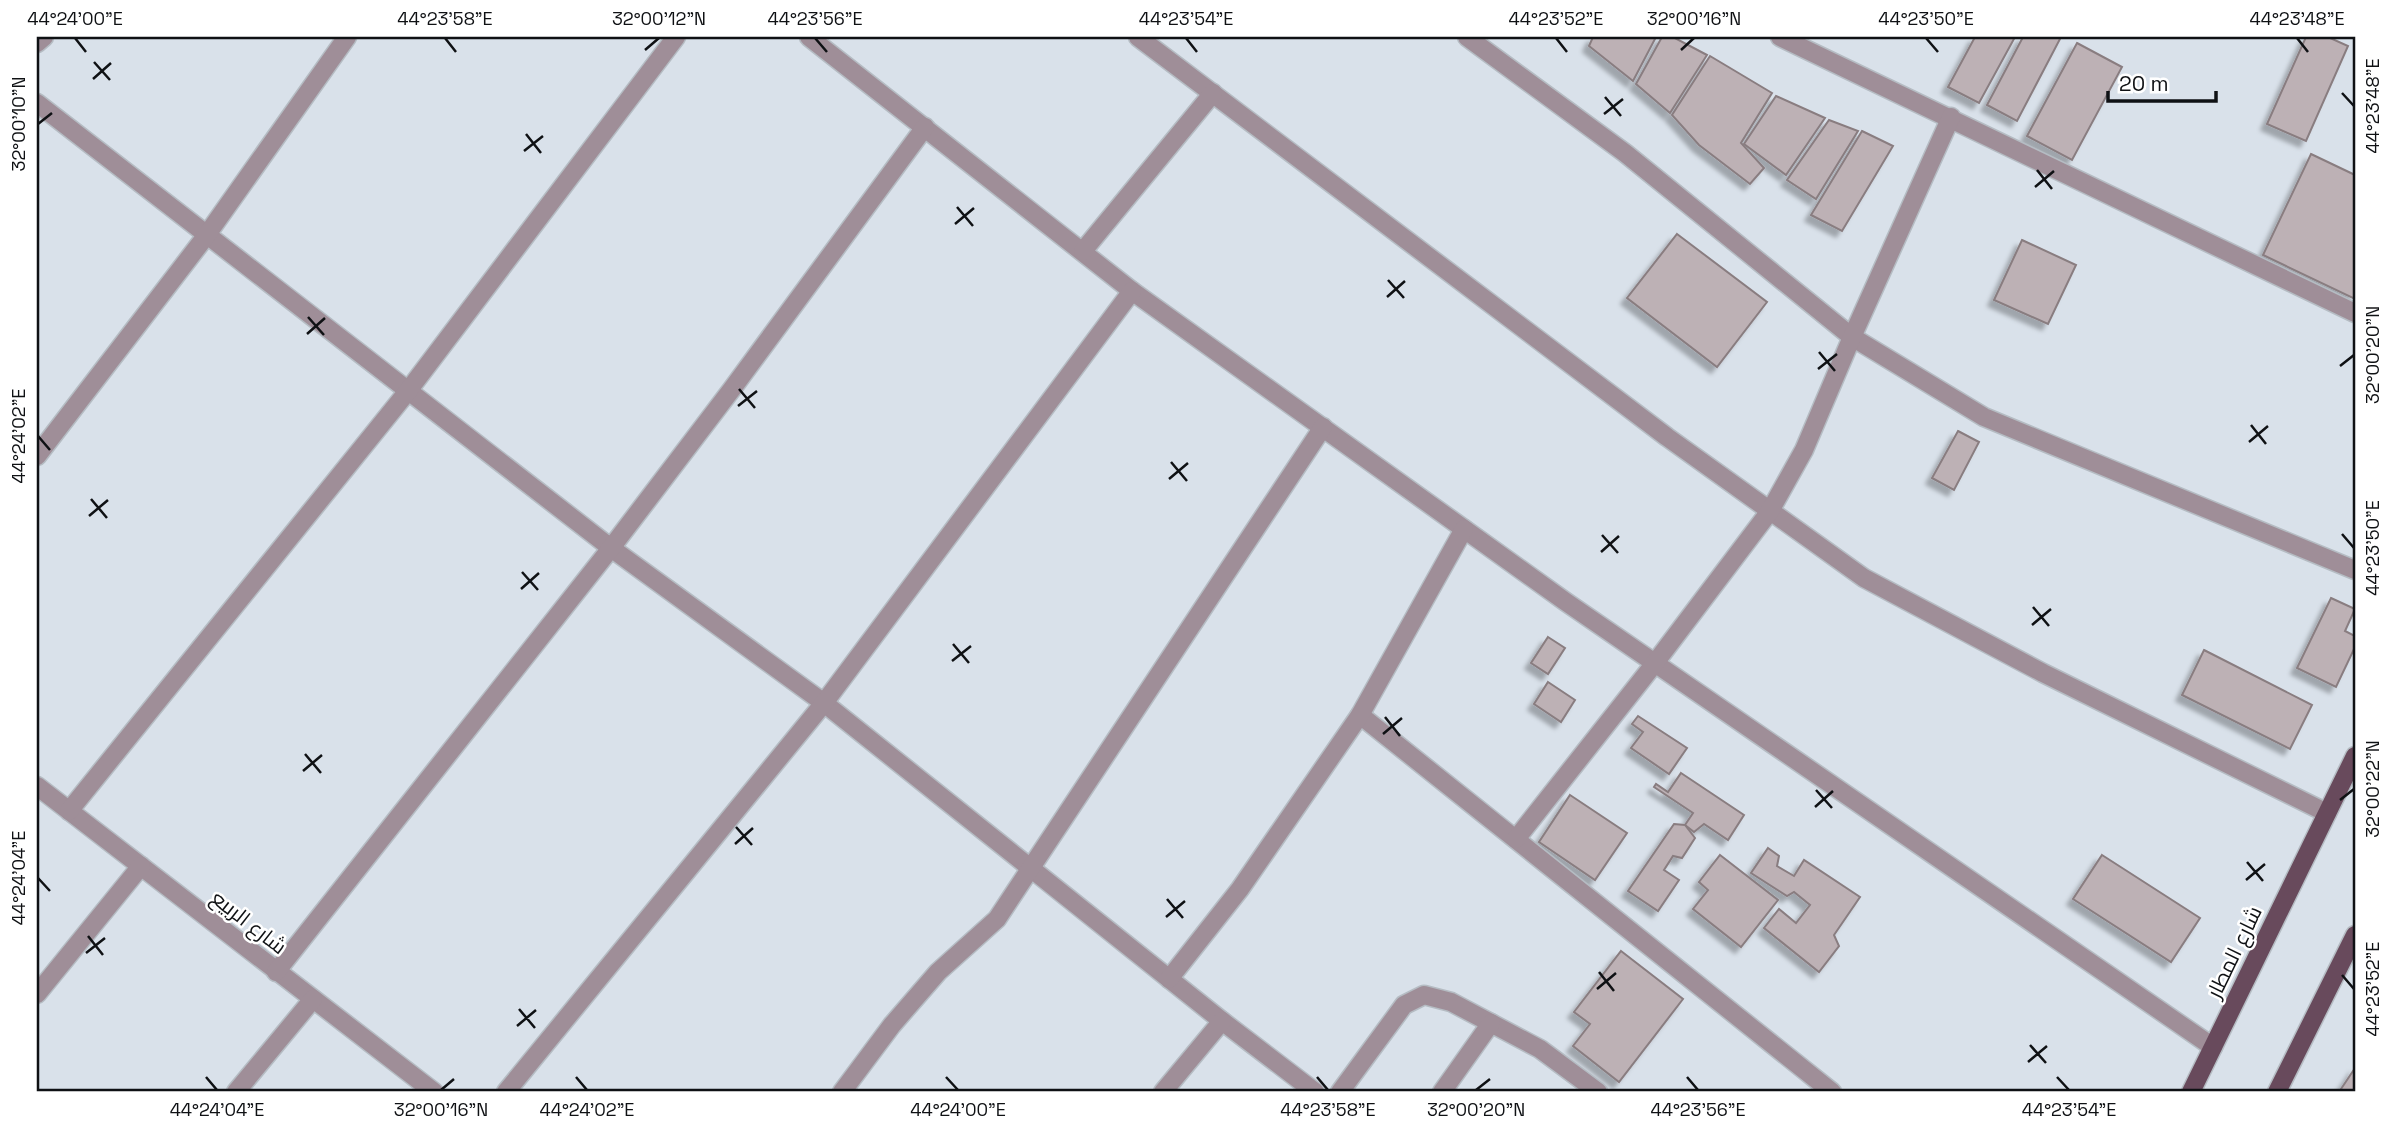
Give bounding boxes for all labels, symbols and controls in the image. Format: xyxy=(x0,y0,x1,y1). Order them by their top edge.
text: 44°24'00"E xyxy=(27,7,123,30)
text: 44°23'58"E xyxy=(397,7,493,30)
text: 32°00'12"N xyxy=(612,7,706,30)
text: 44°23'56"E xyxy=(767,7,863,30)
text: 44°23'54"E xyxy=(1139,7,1233,30)
text: 44°23'52"E xyxy=(1509,7,1603,30)
text: 32°00'16"N xyxy=(1647,7,1741,30)
text: 44°23'50"E xyxy=(1878,7,1974,30)
text: 44°23'48"E xyxy=(2249,7,2345,30)
text: 44°23'48"E xyxy=(2361,58,2384,154)
scale bar xyxy=(2108,60,2217,104)
text: 20 m xyxy=(2119,70,2169,97)
text: 32°00'10"N xyxy=(7,77,30,171)
text: 32°00'20"N xyxy=(2361,306,2384,404)
text: 44°24'02"E xyxy=(7,389,30,483)
text: 44°23'50"E xyxy=(2361,500,2384,596)
text: 32°00'22"N xyxy=(2361,740,2384,838)
text: 44°24'04"E xyxy=(7,831,30,925)
street label: شارع الربيع xyxy=(205,884,292,961)
street label: شارع المطار xyxy=(2200,902,2269,1004)
text: 44°23'52"E xyxy=(2361,942,2384,1036)
text: 44°24'04"E xyxy=(170,1098,264,1121)
text: 32°00'16"N xyxy=(394,1098,488,1121)
text: 44°24'02"E xyxy=(540,1098,634,1121)
text: 44°24'00"E xyxy=(910,1098,1006,1121)
text: 44°23'58"E xyxy=(1280,1098,1376,1121)
text: 32°00'20"N xyxy=(1427,1098,1525,1121)
text: 44°23'56"E xyxy=(1650,1098,1746,1121)
text: 44°23'54"E xyxy=(2022,1098,2116,1121)

